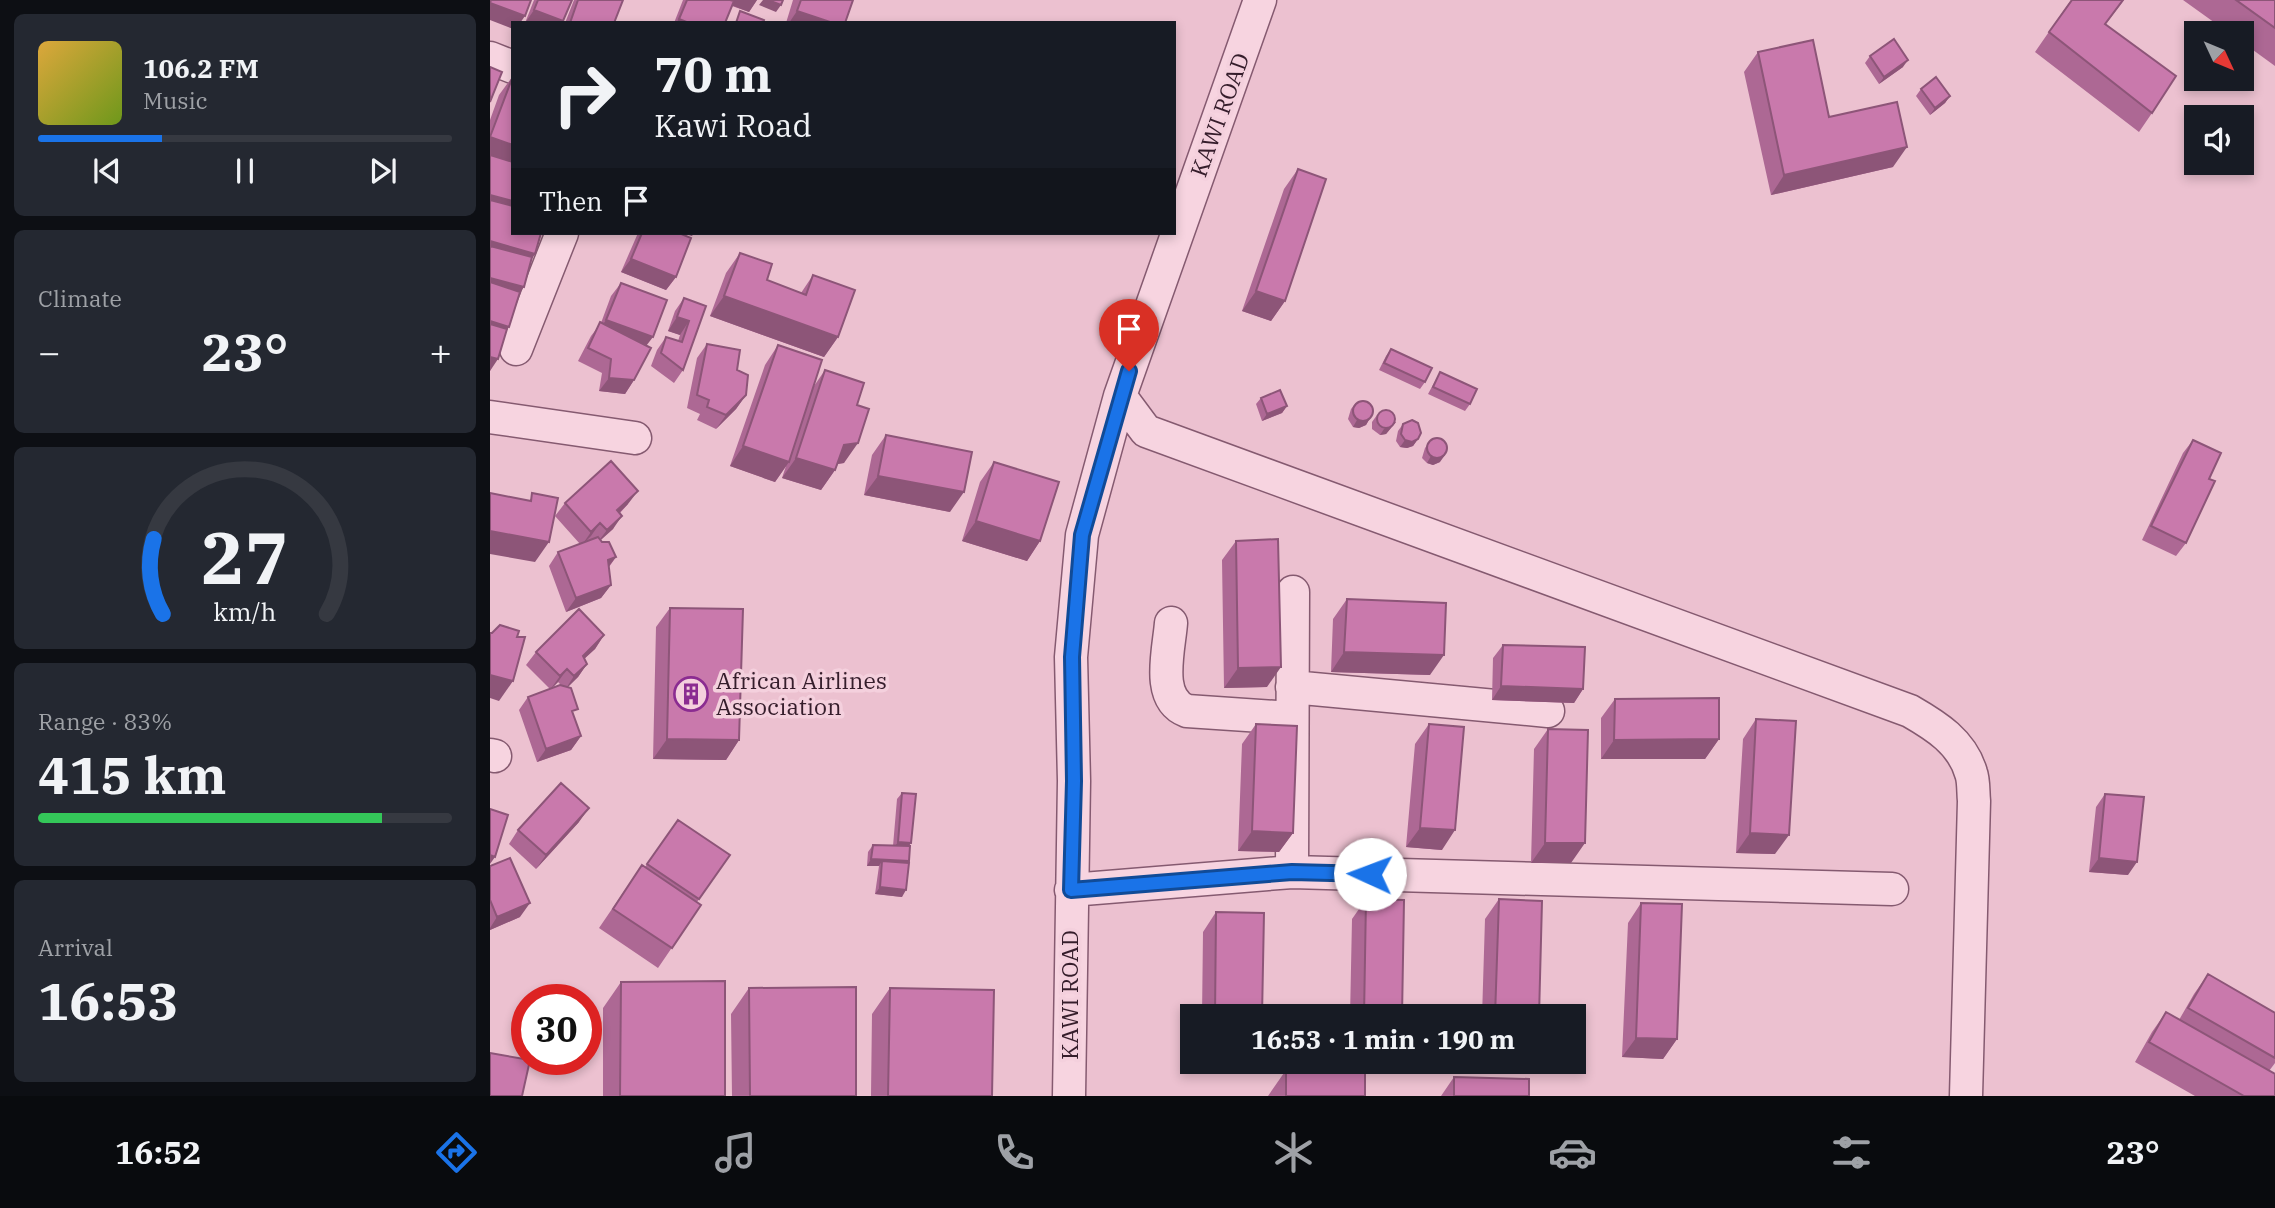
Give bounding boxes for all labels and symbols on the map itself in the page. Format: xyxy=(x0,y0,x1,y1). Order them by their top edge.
north arrow xyxy=(2184,21,2254,91)
street label: KAWI ROAD xyxy=(1183,48,1255,181)
pin xyxy=(1099,299,1159,371)
place label: African Airlines Association xyxy=(716,665,887,721)
building icon: African Airlines Association xyxy=(672,675,710,713)
position arrow xyxy=(1333,837,1407,911)
street label: KAWI ROAD xyxy=(1054,930,1084,1060)
speed limit sign: 30 xyxy=(511,984,602,1075)

